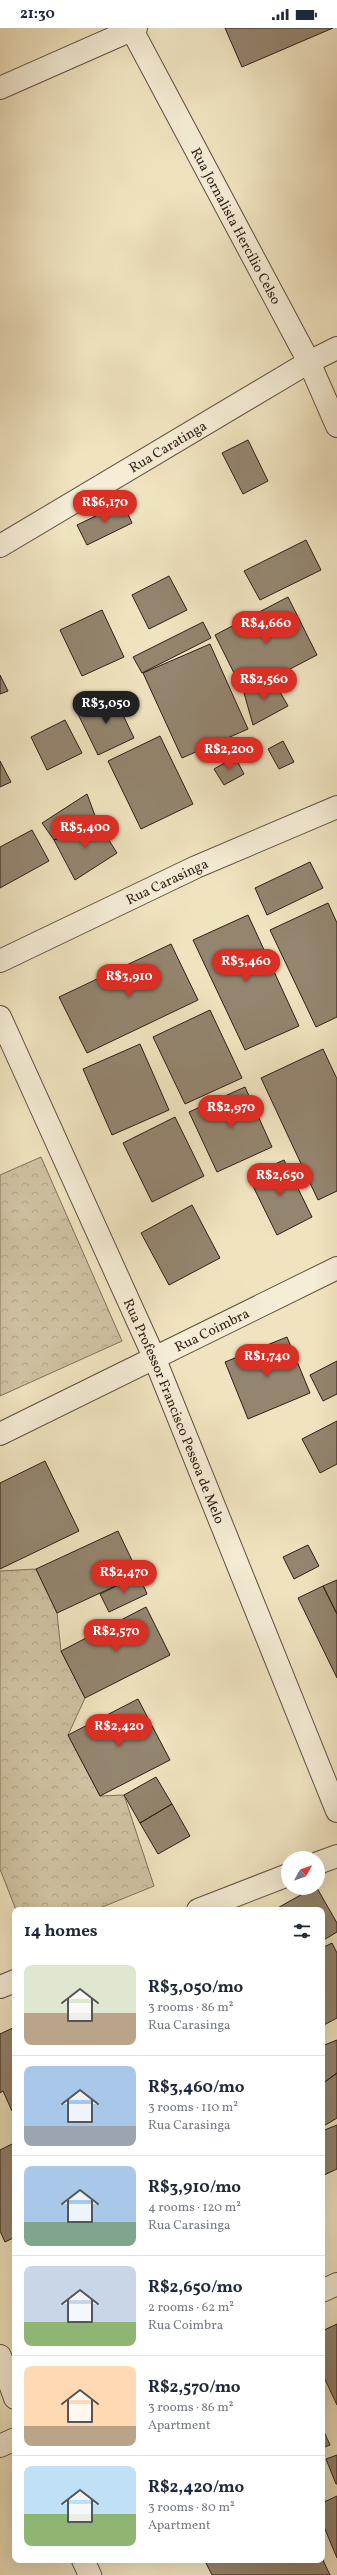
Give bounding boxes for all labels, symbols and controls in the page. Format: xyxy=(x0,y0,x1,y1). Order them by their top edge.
text: 21:30 xyxy=(20,4,55,25)
street label: Rua Jornalista Hercílio Celso xyxy=(185,145,285,308)
street label: Rua Caratinga xyxy=(126,417,211,478)
pin: R$6,170 xyxy=(68,490,142,524)
text: R$6,170 xyxy=(82,494,128,512)
pin: R$4,660 xyxy=(229,611,303,645)
text: R$4,660 xyxy=(241,615,291,633)
pin: R$2,560 xyxy=(227,667,301,701)
text: R$2,560 xyxy=(240,671,288,689)
pin: R$3,050 xyxy=(69,691,143,725)
text: R$3,050 xyxy=(82,695,130,713)
pin: R$2,200 xyxy=(192,737,266,771)
text: R$2,200 xyxy=(204,741,254,759)
pin: R$5,400 xyxy=(48,815,122,849)
text: R$5,400 xyxy=(60,819,110,837)
street label: Rua Carasinga xyxy=(123,855,211,910)
pin: R$3,460 xyxy=(209,949,283,983)
text: R$3,460 xyxy=(221,953,271,971)
pin: R$3,910 xyxy=(92,964,166,998)
text: R$3,910 xyxy=(105,968,153,986)
pin: R$2,970 xyxy=(194,1095,268,1129)
text: R$2,970 xyxy=(207,1099,255,1117)
pin: R$2,650 xyxy=(243,1163,317,1197)
text: R$2,650 xyxy=(256,1167,304,1185)
street label: Rua Professor Francisco Pessoa de Melo xyxy=(118,1296,228,1527)
street label: Rua Coimbra xyxy=(172,1305,253,1357)
pin: R$1,740 xyxy=(230,1344,304,1378)
text: R$1,740 xyxy=(244,1348,290,1366)
pin: R$2,470 xyxy=(87,1560,161,1594)
text: R$2,470 xyxy=(100,1564,148,1582)
pin: R$2,570 xyxy=(79,1619,153,1653)
text: R$2,570 xyxy=(93,1623,139,1641)
pin: R$2,420 xyxy=(82,1714,156,1748)
text: R$2,420 xyxy=(94,1718,144,1736)
north arrow xyxy=(281,1851,325,1895)
map controls xyxy=(281,1851,325,1895)
text: 14 homes xyxy=(24,1920,98,1943)
icon: filters xyxy=(291,1920,313,1942)
text: R$3,050/mo xyxy=(148,1976,243,1999)
icon: home xyxy=(56,1981,104,2029)
text: 3 rooms · 86 m² xyxy=(148,1999,233,2017)
text: Rua Carasinga xyxy=(148,2017,231,2035)
text: R$3,460/mo xyxy=(148,2076,244,2099)
icon: home xyxy=(56,2082,104,2130)
text: 3 rooms · 110 m² xyxy=(148,2099,238,2117)
text: Rua Carasinga xyxy=(148,2117,231,2135)
text: R$3,910/mo xyxy=(148,2176,241,2199)
icon: home xyxy=(56,2182,104,2230)
text: 4 rooms · 120 m² xyxy=(148,2199,241,2217)
text: Rua Carasinga xyxy=(148,2217,231,2235)
text: R$2,650/mo xyxy=(148,2276,242,2299)
icon: home xyxy=(56,2282,104,2330)
text: 2 rooms · 62 m² xyxy=(148,2299,234,2317)
text: Rua Coimbra xyxy=(148,2317,223,2335)
text: R$2,570/mo xyxy=(148,2376,241,2399)
icon: home xyxy=(56,2382,104,2430)
text: 3 rooms · 86 m² xyxy=(148,2399,233,2417)
text: Apartment xyxy=(148,2417,211,2435)
text: R$2,420/mo xyxy=(148,2476,244,2499)
icon: home xyxy=(56,2482,104,2530)
text: 3 rooms · 80 m² xyxy=(148,2499,235,2517)
text: Apartment xyxy=(148,2517,211,2535)

